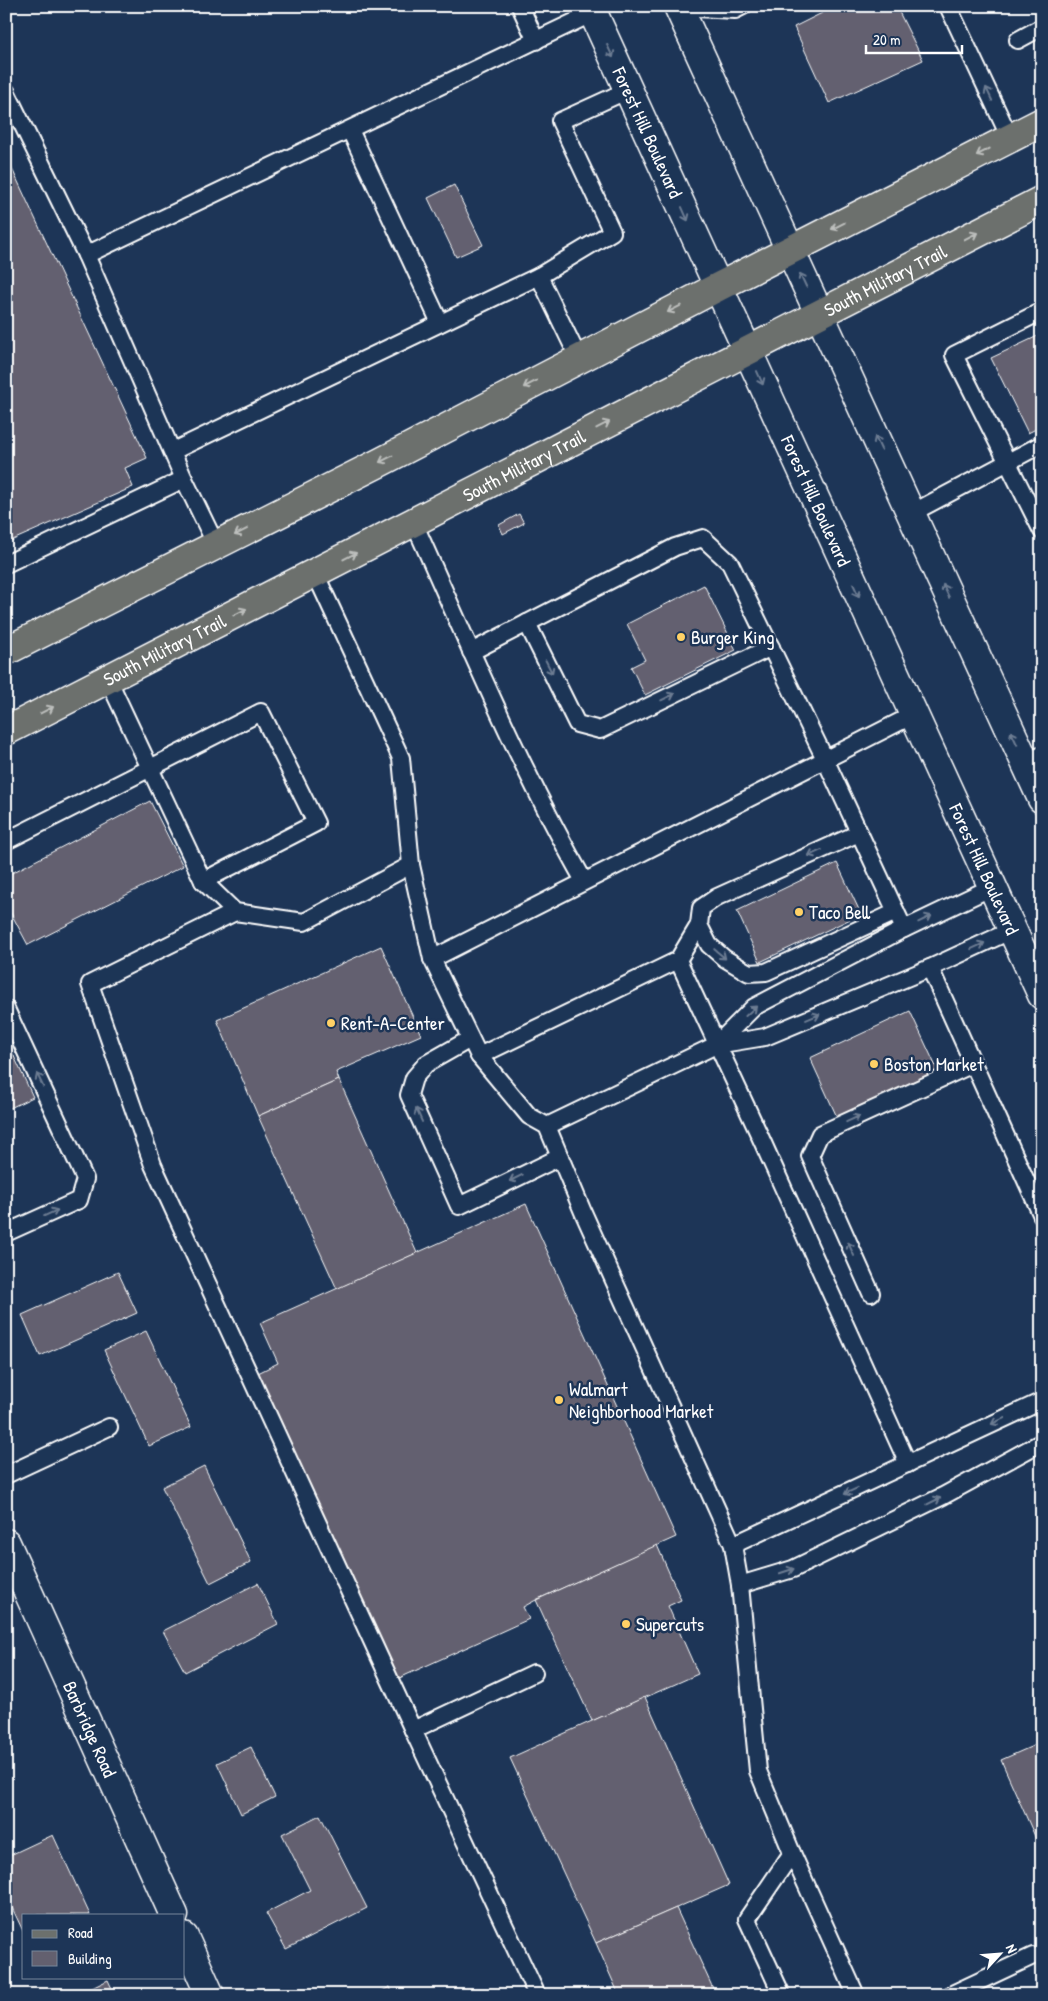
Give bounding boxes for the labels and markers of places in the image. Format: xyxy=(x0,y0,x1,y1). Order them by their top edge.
place label: Burger King xyxy=(691,624,775,650)
marker: Burger King xyxy=(675,631,687,643)
place label: Taco Bell xyxy=(809,899,871,925)
marker: Taco Bell xyxy=(793,906,805,918)
place label: Rent-A-Center xyxy=(341,1010,446,1036)
marker: Rent-A-Center xyxy=(325,1017,337,1029)
place label: Boston Market xyxy=(884,1051,984,1077)
marker: Boston Market xyxy=(868,1058,880,1070)
place label: Walmart Neighborhood Market xyxy=(569,1376,714,1424)
marker: Walmart Neighborhood Market xyxy=(553,1394,565,1406)
place label: Supercuts xyxy=(636,1611,704,1637)
marker: Supercuts xyxy=(620,1618,632,1630)

